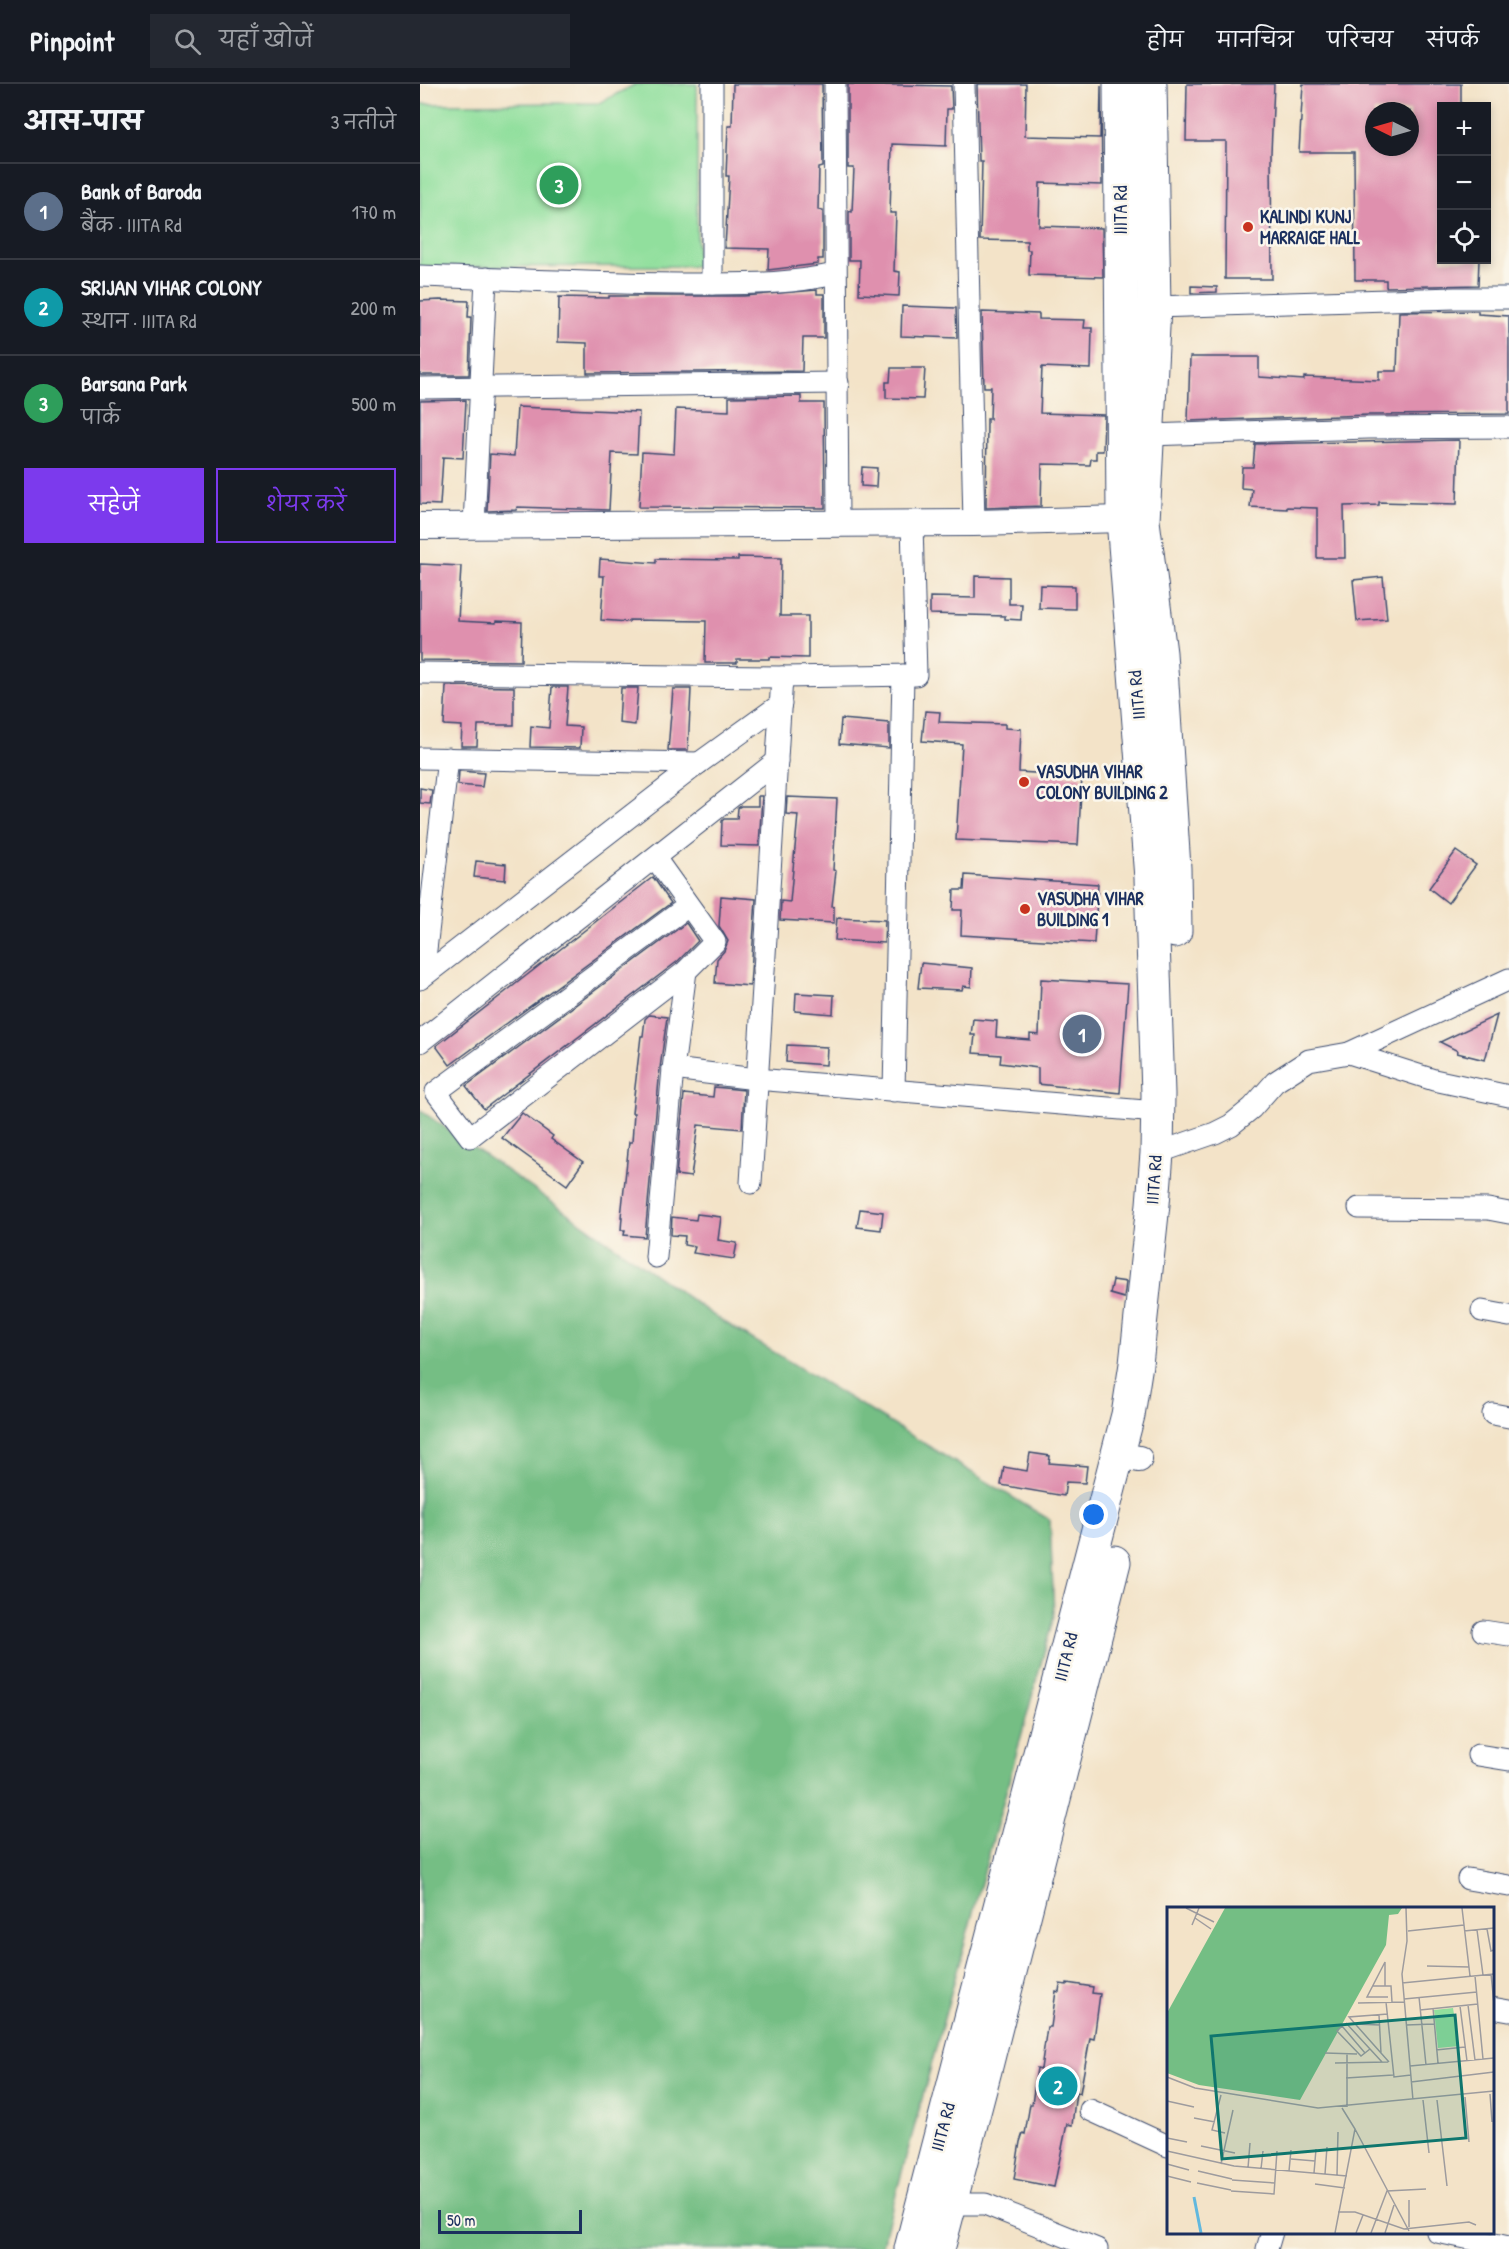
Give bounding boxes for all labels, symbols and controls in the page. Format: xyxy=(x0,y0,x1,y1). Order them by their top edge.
search box xyxy=(150,14,570,68)
text: Pinpoint xyxy=(30,22,114,60)
text: यहाँ खोजें xyxy=(219,24,313,54)
icon: search xyxy=(171,25,204,58)
text: होम xyxy=(1147,25,1184,54)
text: मानचित्र xyxy=(1217,25,1294,54)
text: परिचय xyxy=(1327,25,1393,54)
text: संपर्क xyxy=(1426,25,1479,54)
north arrow xyxy=(1365,102,1419,156)
map controls xyxy=(1437,102,1491,264)
button: + xyxy=(1437,102,1491,156)
text: आस-पास xyxy=(24,103,143,138)
text: 3 नतीजे xyxy=(331,108,396,135)
button: − xyxy=(1437,156,1491,210)
pin: 3 xyxy=(540,162,578,208)
text: Bank of Baroda xyxy=(81,176,201,206)
street label: IIITA Rd xyxy=(1108,185,1133,235)
text: 1 xyxy=(40,198,47,225)
text: 170 m xyxy=(352,198,396,225)
place label: KALINDI KUNJ MARRAIGE HALL xyxy=(1260,204,1360,250)
button: locate xyxy=(1437,210,1491,264)
text: बैंक · IIITA Rd xyxy=(81,211,181,238)
marker: KALINDI KUNJ MARRAIGE HALL xyxy=(1241,220,1255,234)
text: SRIJAN VIHAR COLONY xyxy=(81,272,262,302)
text: 2 xyxy=(39,294,48,321)
text: 200 m xyxy=(351,294,396,321)
text: स्थान · IIITA Rd xyxy=(81,307,196,334)
text: Barsana Park xyxy=(81,368,187,398)
text: 3 xyxy=(39,390,48,417)
text: 500 m xyxy=(351,390,396,417)
text: पार्क xyxy=(81,403,120,430)
button: सहेजें xyxy=(24,468,204,543)
button: शेयर करें xyxy=(216,468,396,543)
street label: IIITA Rd xyxy=(1122,669,1151,721)
place label: VASUDHA VIHAR COLONY BUILDING 2 xyxy=(1036,759,1168,805)
marker: VASUDHA VIHAR COLONY BUILDING 2 xyxy=(1017,775,1031,789)
place label: VASUDHA VIHAR BUILDING 1 xyxy=(1037,886,1145,932)
marker: VASUDHA VIHAR BUILDING 1 xyxy=(1018,902,1032,916)
pin: 1 xyxy=(1062,1012,1102,1056)
street label: IIITA Rd xyxy=(1139,1155,1168,1205)
your location xyxy=(1079,1500,1108,1529)
street label: IIITA Rd xyxy=(1047,1630,1084,1684)
inset map xyxy=(1167,1907,1494,2234)
pin: 2 xyxy=(1038,2064,1078,2108)
street label: IIITA Rd xyxy=(924,2100,961,2154)
scale bar xyxy=(438,2207,582,2234)
text: 50 m xyxy=(447,2209,476,2231)

